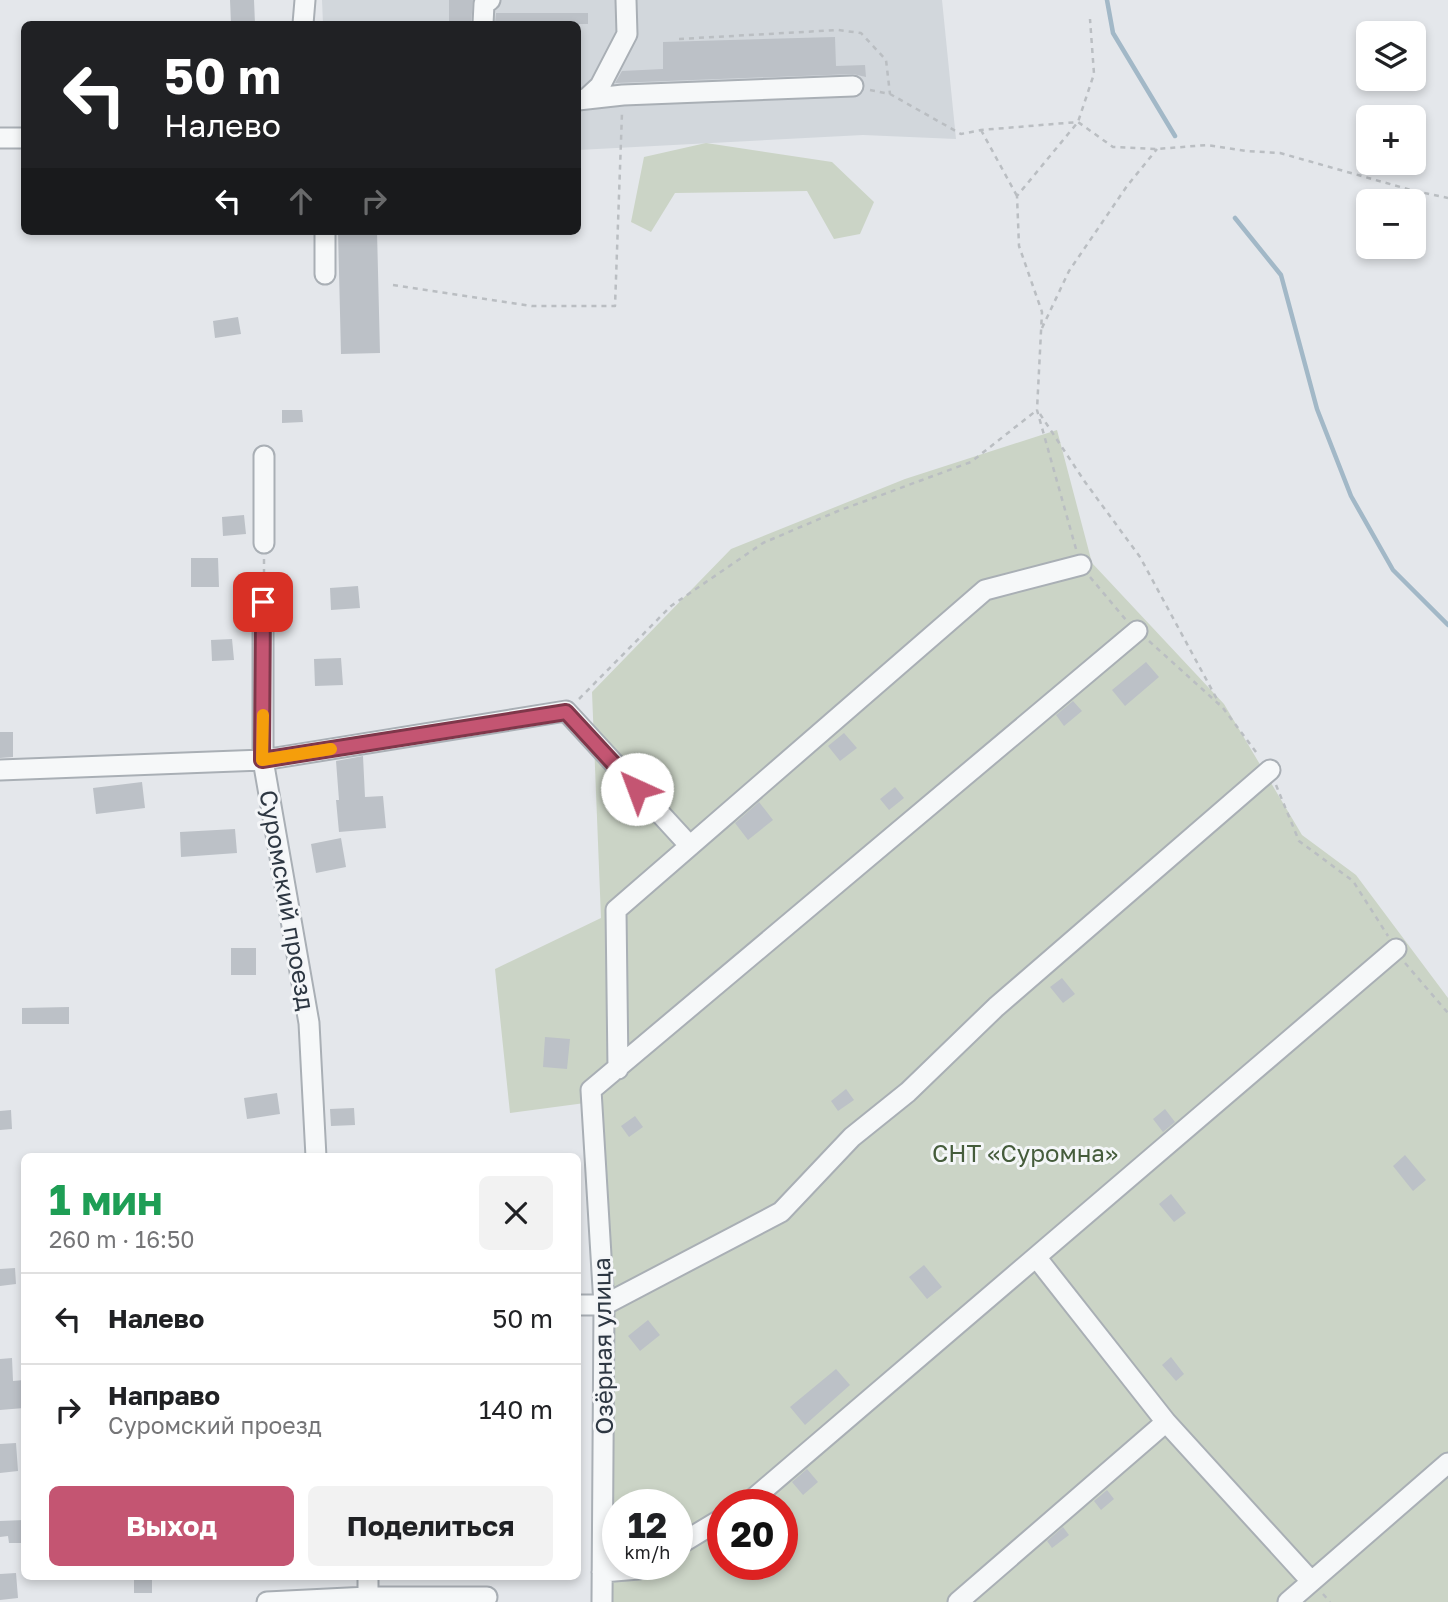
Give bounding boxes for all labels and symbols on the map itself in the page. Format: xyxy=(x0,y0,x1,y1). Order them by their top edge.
pin xyxy=(233,572,293,632)
position arrow xyxy=(600,752,674,826)
street label: Суромский проезд xyxy=(254,788,322,1012)
park label: СНТ «Суромна» xyxy=(932,1138,1118,1167)
street label: Озёрная улица xyxy=(586,1257,618,1435)
speed limit sign: 20 xyxy=(707,1489,798,1580)

